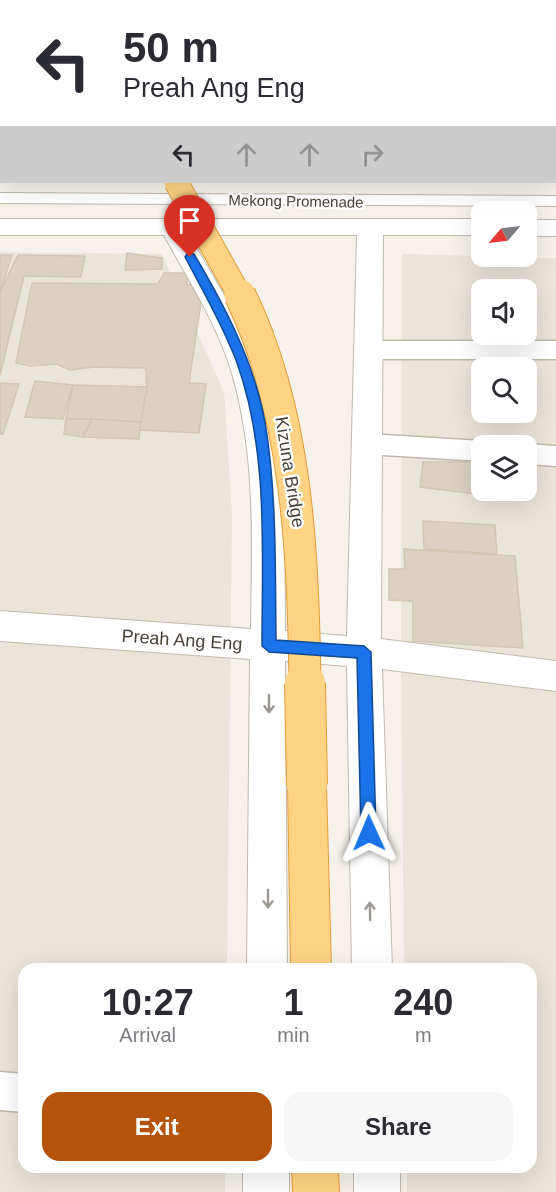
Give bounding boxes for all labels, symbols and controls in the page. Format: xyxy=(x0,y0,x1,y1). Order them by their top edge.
icon: left xyxy=(24,24,102,102)
text: 50 m xyxy=(123,24,219,71)
text: Preah Ang Eng xyxy=(123,73,305,103)
icon: left xyxy=(167,138,200,171)
icon: ahead xyxy=(230,138,263,171)
icon: ahead xyxy=(293,138,326,171)
icon: right xyxy=(356,138,389,171)
street label: Mekong Promenade xyxy=(228,191,364,211)
pin xyxy=(164,195,215,257)
north arrow xyxy=(471,201,537,267)
map controls xyxy=(471,201,537,501)
icon: arrive xyxy=(173,204,206,237)
button: sound xyxy=(471,279,537,345)
button: search xyxy=(471,357,537,423)
street label: Kizuna Bridge xyxy=(271,415,309,529)
button: layers xyxy=(471,435,537,501)
street label: Preah Ang Eng xyxy=(121,626,243,654)
one-way arrow xyxy=(263,694,275,714)
position arrow xyxy=(337,801,401,865)
one-way arrow xyxy=(262,889,274,909)
one-way arrow xyxy=(365,901,376,921)
text: 10:27 xyxy=(102,982,194,1023)
text: 1 xyxy=(283,982,303,1023)
text: 240 xyxy=(393,982,453,1023)
text: Arrival xyxy=(119,1024,176,1046)
text: min xyxy=(277,1024,310,1046)
text: m xyxy=(415,1024,432,1046)
button: Exit xyxy=(42,1092,272,1161)
button: Share xyxy=(284,1092,513,1161)

